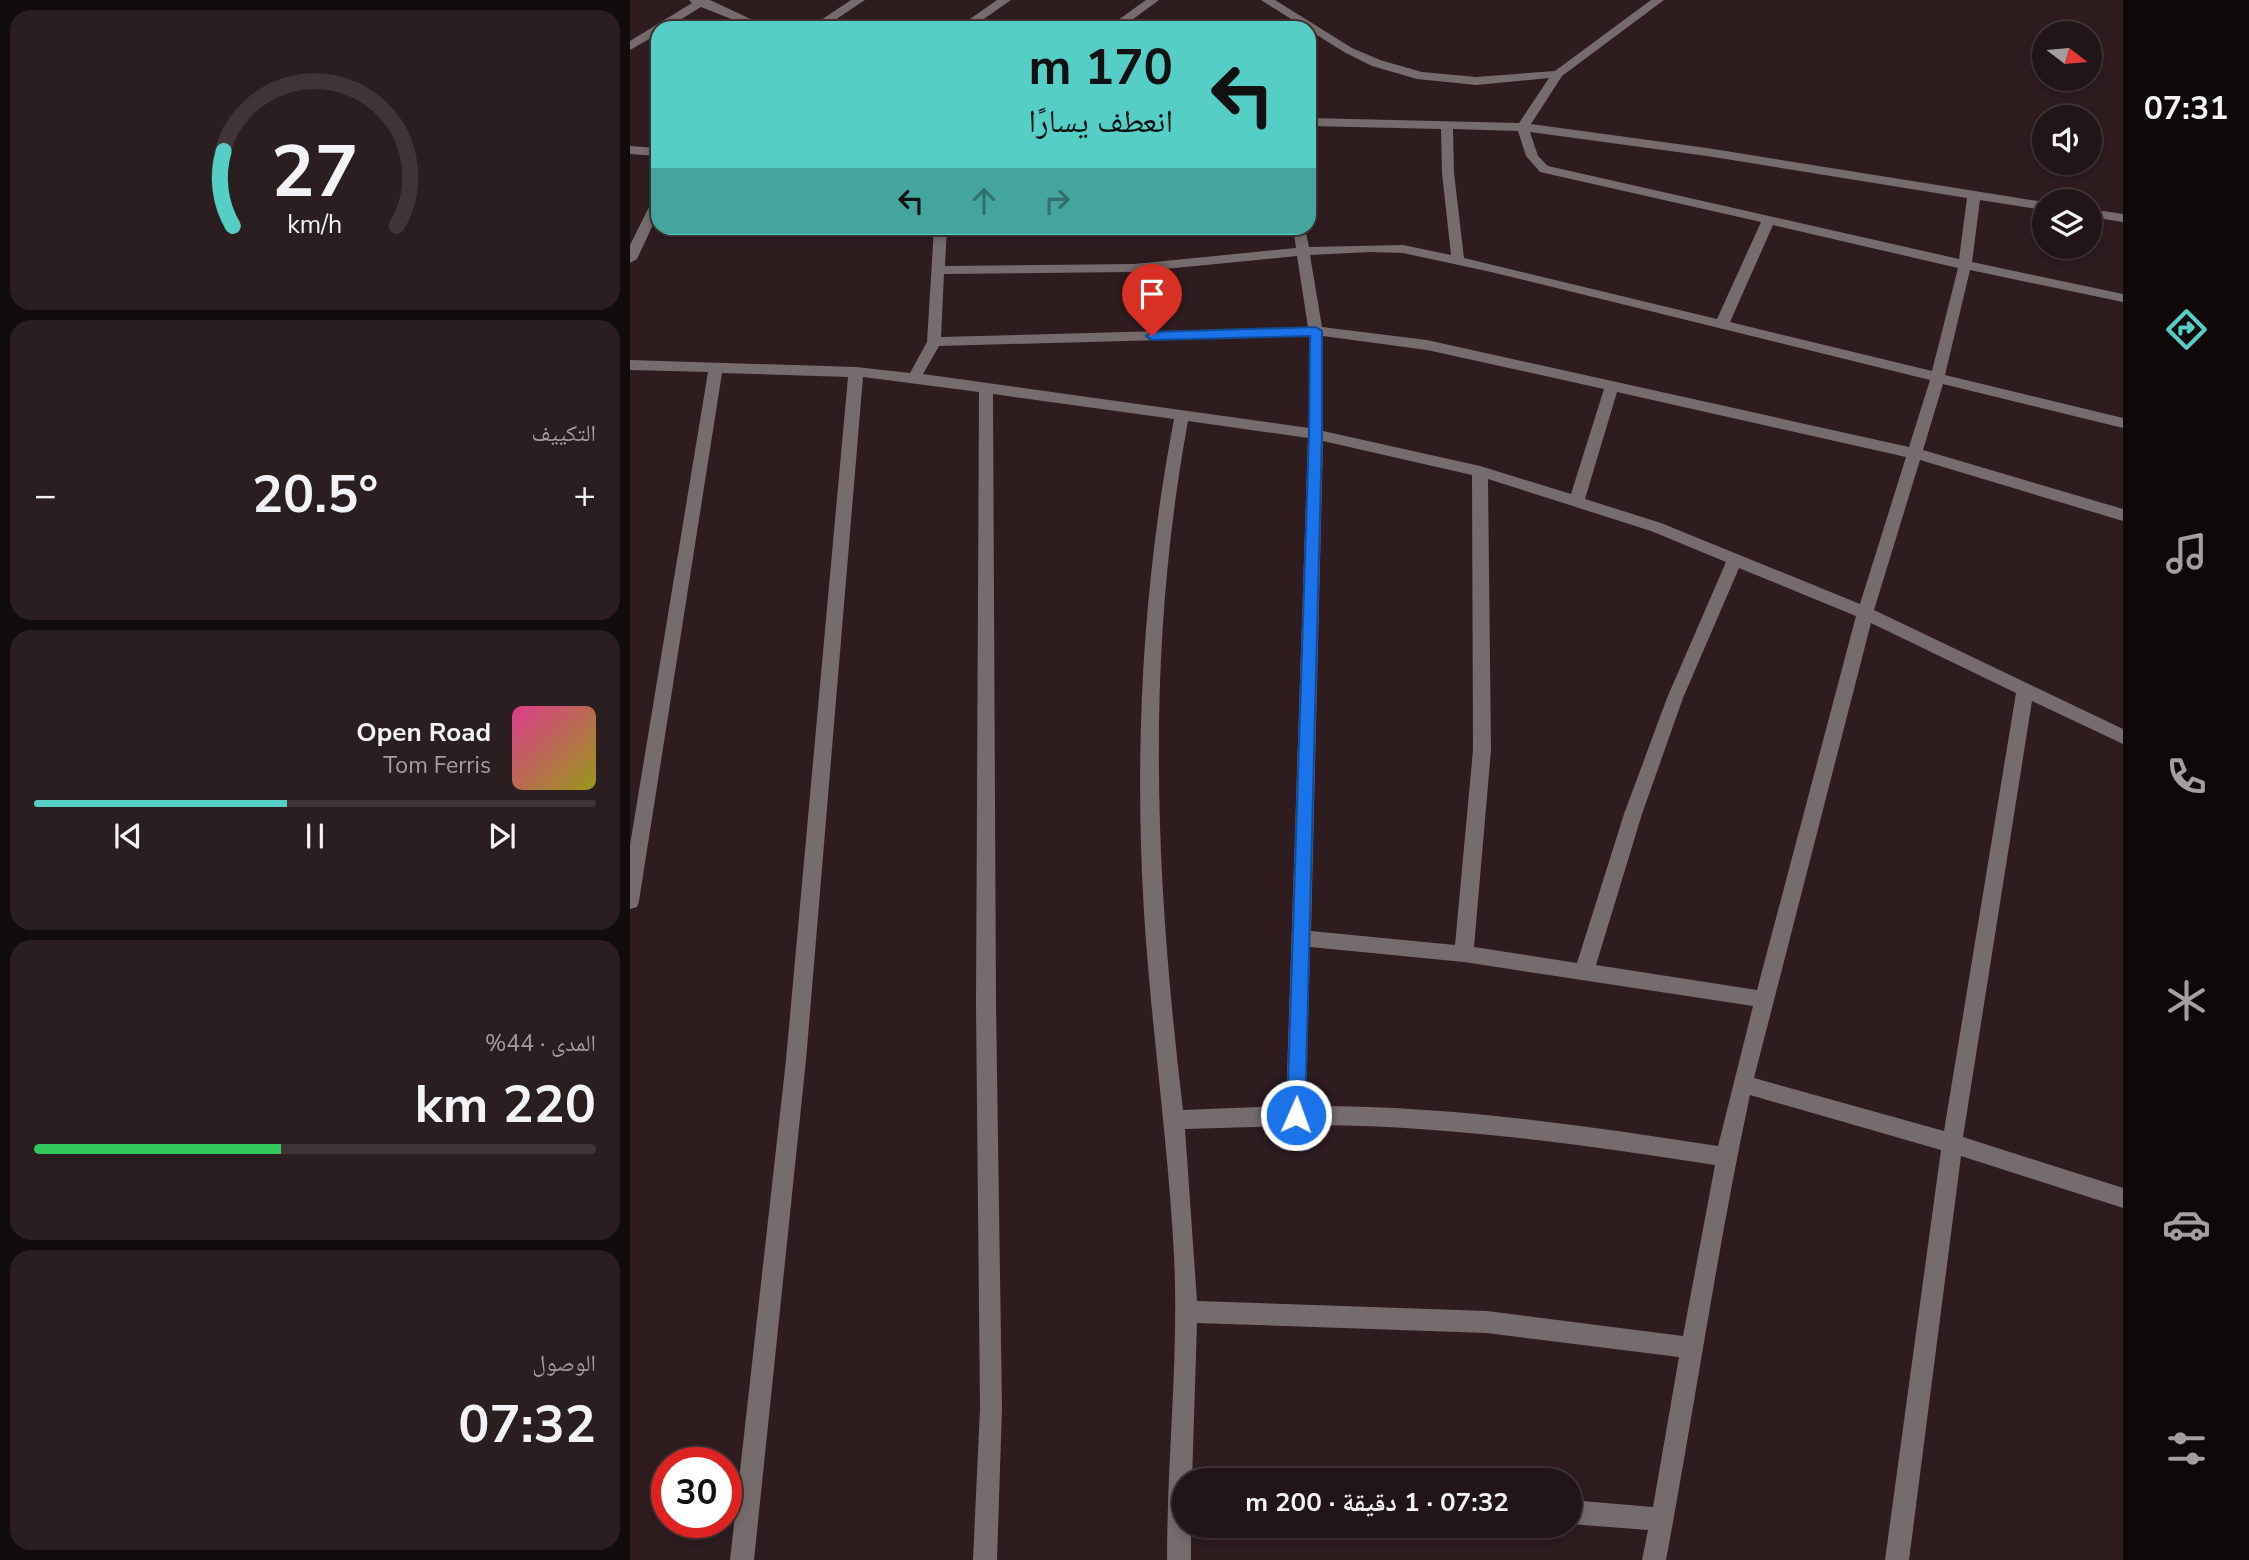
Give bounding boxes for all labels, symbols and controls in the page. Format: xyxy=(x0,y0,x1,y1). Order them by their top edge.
north arrow xyxy=(2032,21,2102,91)
map controls xyxy=(2032,21,2102,259)
text: 170 m xyxy=(1029,34,1173,101)
icon: left xyxy=(1197,49,1288,140)
text: 07:31 xyxy=(2144,87,2228,130)
text: انعطف يسارًا xyxy=(1029,100,1173,143)
button: sound xyxy=(2032,105,2102,175)
text: 27 xyxy=(271,122,359,222)
icon: left xyxy=(892,182,930,220)
icon: ahead xyxy=(965,182,1003,220)
icon: right xyxy=(1038,182,1076,220)
button: layers xyxy=(2032,189,2102,259)
text: km/h xyxy=(287,208,343,242)
pin xyxy=(1122,264,1182,336)
icon: arrive xyxy=(1133,275,1171,313)
icon: directions xyxy=(2162,305,2211,354)
text: التكييف xyxy=(531,418,596,449)
text: 20.5° xyxy=(252,459,378,530)
text: − xyxy=(34,470,57,521)
text: + xyxy=(573,470,596,521)
icon: music xyxy=(2162,529,2211,578)
text: Open Road xyxy=(356,715,491,750)
text: Tom Ferris xyxy=(383,750,491,781)
icon: phone xyxy=(2162,752,2211,801)
icon: previous xyxy=(109,817,147,855)
icon: pause xyxy=(296,817,334,855)
icon: next xyxy=(483,817,521,855)
icon: climate xyxy=(2162,976,2211,1025)
text: المدى · 44% xyxy=(485,1028,596,1059)
text: 220 km xyxy=(415,1069,596,1140)
position arrow xyxy=(1259,1078,1333,1152)
icon: car xyxy=(2162,1200,2211,1249)
text: الوصول xyxy=(532,1348,596,1379)
text: 07:32 xyxy=(458,1389,596,1460)
icon: filters xyxy=(2162,1424,2211,1473)
speed limit sign: 30 xyxy=(651,1447,742,1538)
text: 07:32 · 1 دقيقة · 200 m xyxy=(1245,1485,1509,1520)

